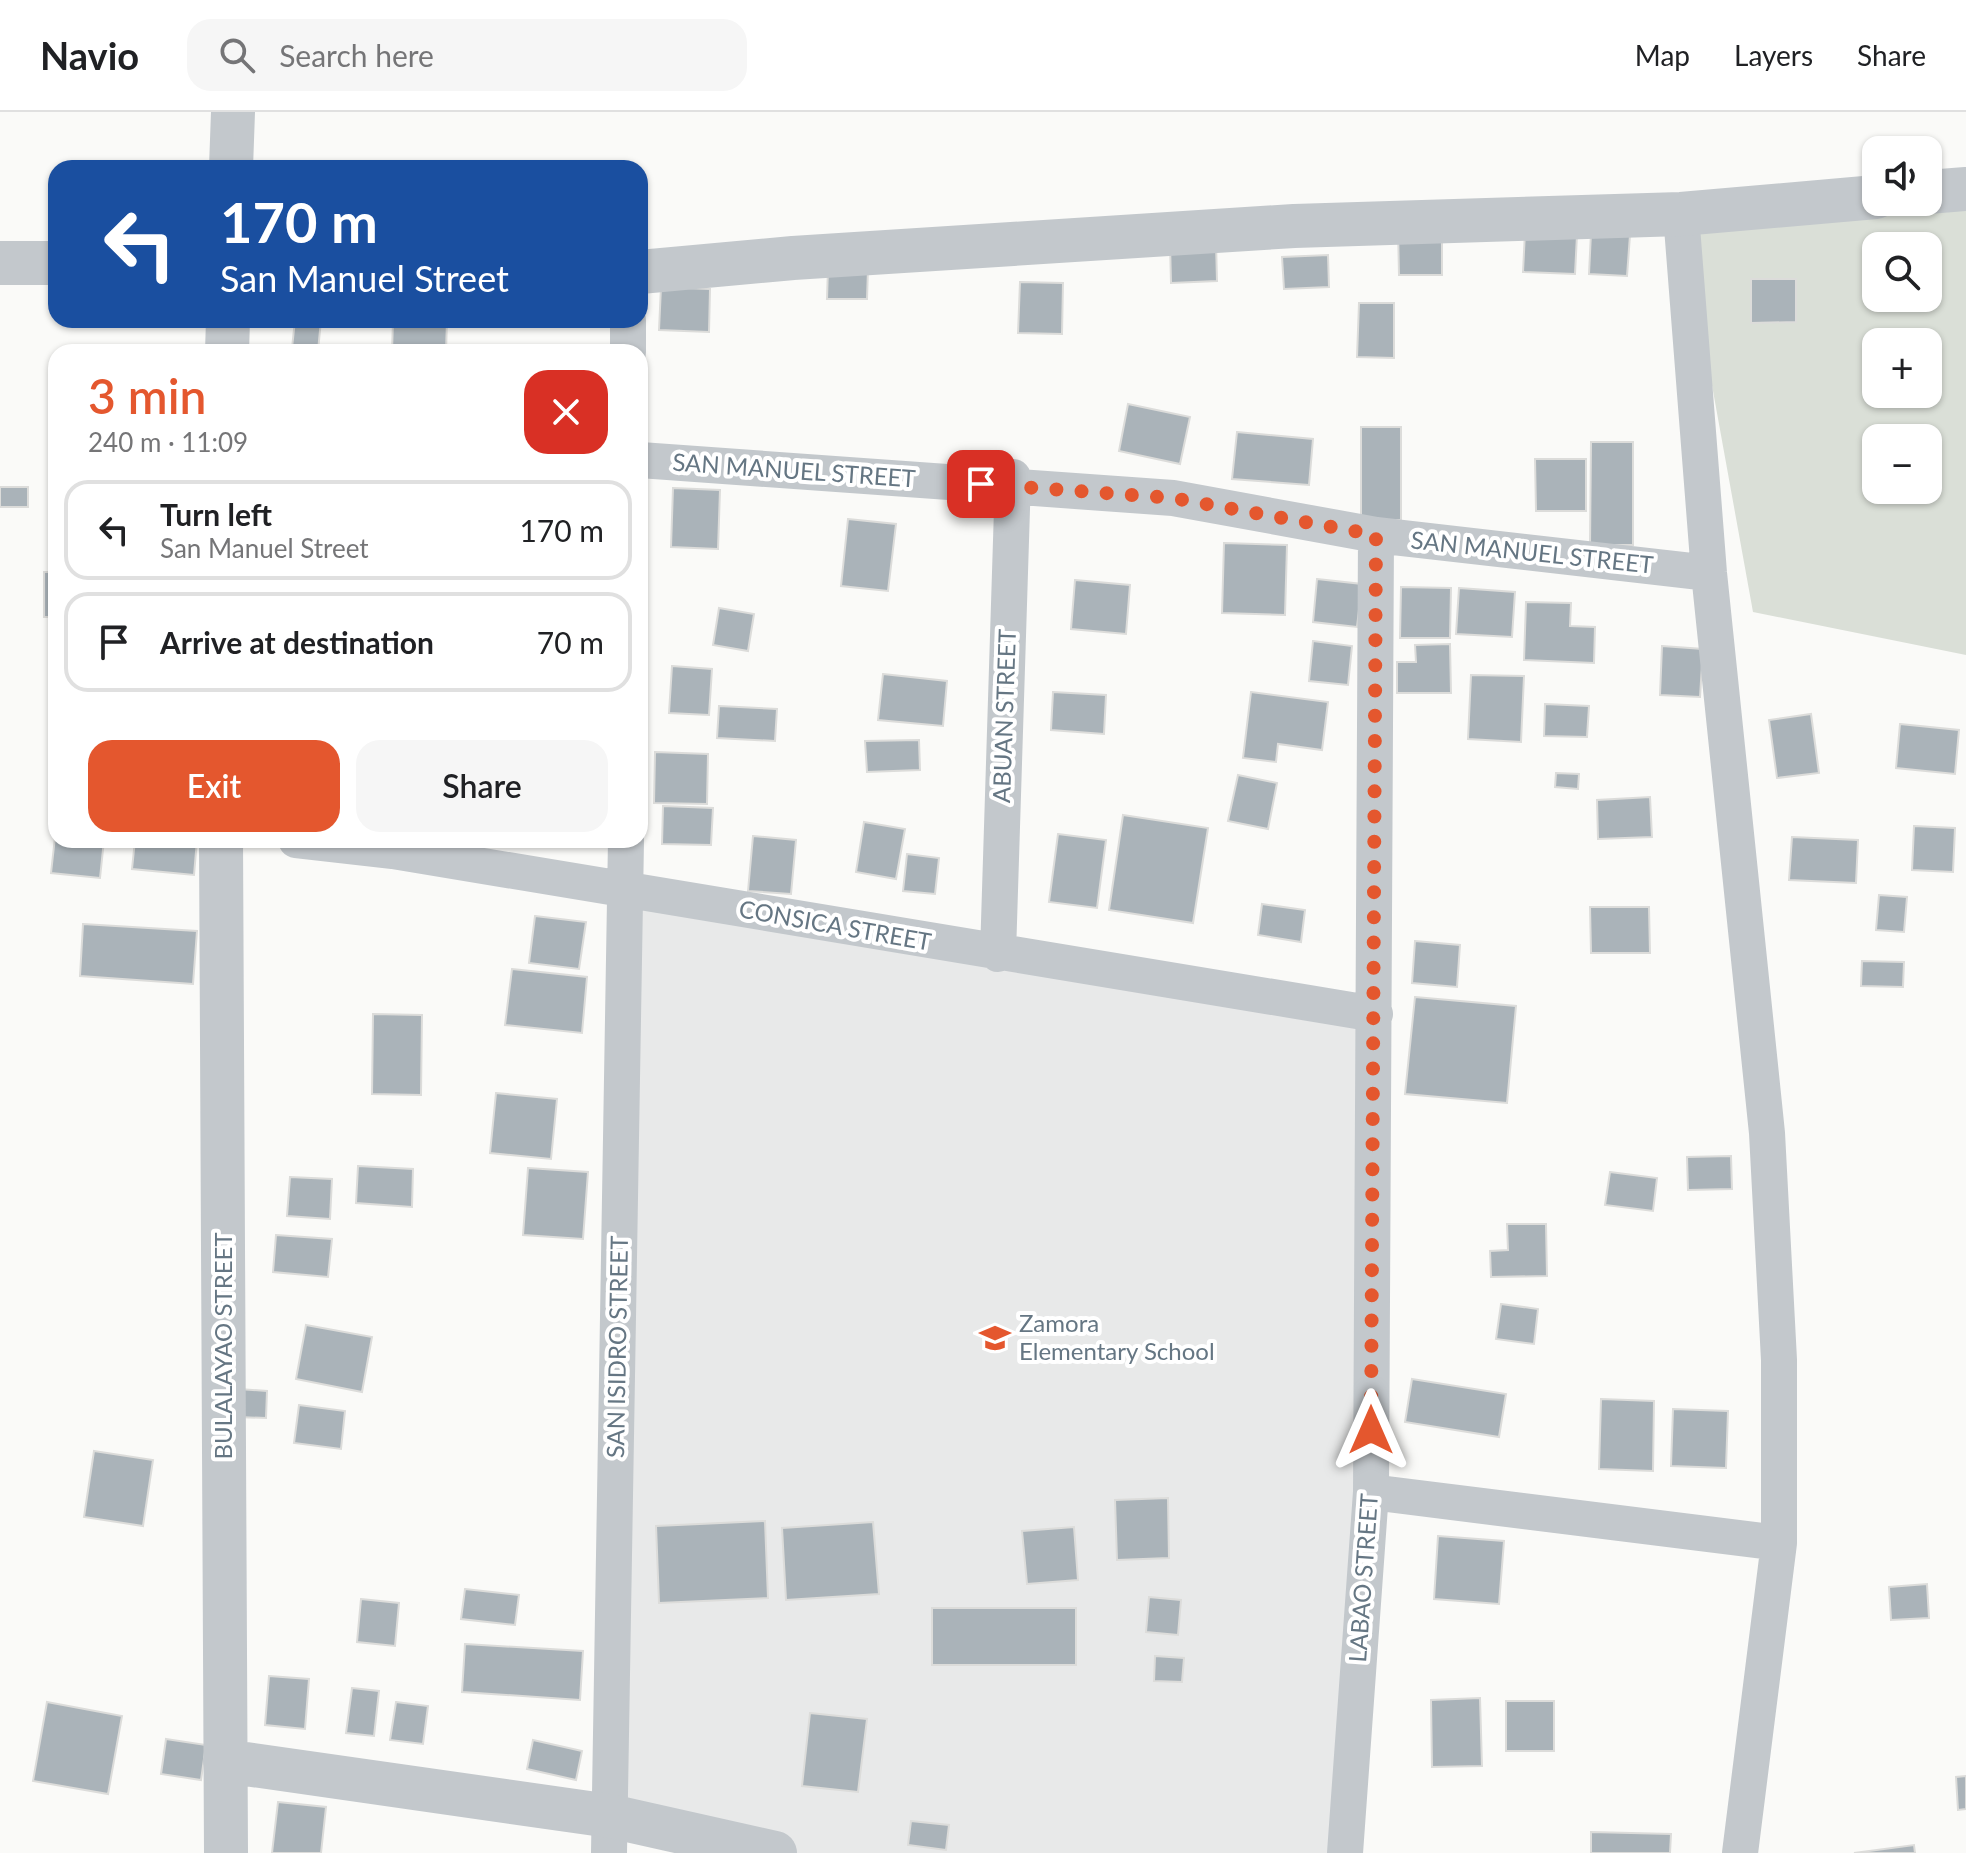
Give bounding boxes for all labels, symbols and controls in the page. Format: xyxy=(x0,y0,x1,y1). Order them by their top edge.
search box xyxy=(187,19,747,91)
text: Navio xyxy=(40,32,139,78)
icon: search xyxy=(215,33,259,77)
text: Search here xyxy=(279,37,434,73)
text: Map xyxy=(1635,38,1690,72)
text: Layers xyxy=(1734,38,1813,72)
text: Share xyxy=(1857,38,1926,72)
map controls xyxy=(1862,136,1942,504)
button: sound xyxy=(1862,136,1942,216)
text: 170 m xyxy=(220,188,378,255)
icon: left xyxy=(88,192,192,296)
button: search xyxy=(1862,232,1942,312)
text: San Manuel Street xyxy=(220,256,509,300)
button: + xyxy=(1862,328,1942,408)
text: 3 min xyxy=(88,367,206,424)
button: close xyxy=(524,370,608,454)
button: − xyxy=(1862,424,1942,504)
text: 240 m · 11:09 xyxy=(88,426,248,458)
street label: SAN MANUEL STREET xyxy=(672,447,917,492)
pin xyxy=(947,450,1015,518)
icon: arrive xyxy=(959,462,1003,506)
text: Turn left xyxy=(160,496,272,532)
icon: left xyxy=(92,508,136,552)
text: 170 m xyxy=(519,512,604,548)
street label: SAN MANUEL STREET xyxy=(1409,524,1655,579)
text: San Manuel Street xyxy=(160,532,369,564)
icon: arrive xyxy=(92,620,136,664)
text: Arrive at destination xyxy=(160,624,434,660)
text: 70 m xyxy=(537,624,604,660)
street label: ABUAN STREET xyxy=(986,629,1021,803)
button: Exit xyxy=(88,740,340,832)
button: Share xyxy=(356,740,608,832)
street label: CONSICA STREET xyxy=(737,893,934,956)
street label: BULALAYAO STREET xyxy=(208,1232,237,1460)
street label: SAN ISIDRO STREET xyxy=(600,1235,633,1458)
place label: Zamora Elementary School xyxy=(1019,1308,1215,1365)
school or university icon: Zamora Elementary School xyxy=(978,1321,1012,1355)
position arrow xyxy=(1329,1388,1413,1472)
street label: LABAO STREET xyxy=(1342,1493,1383,1663)

